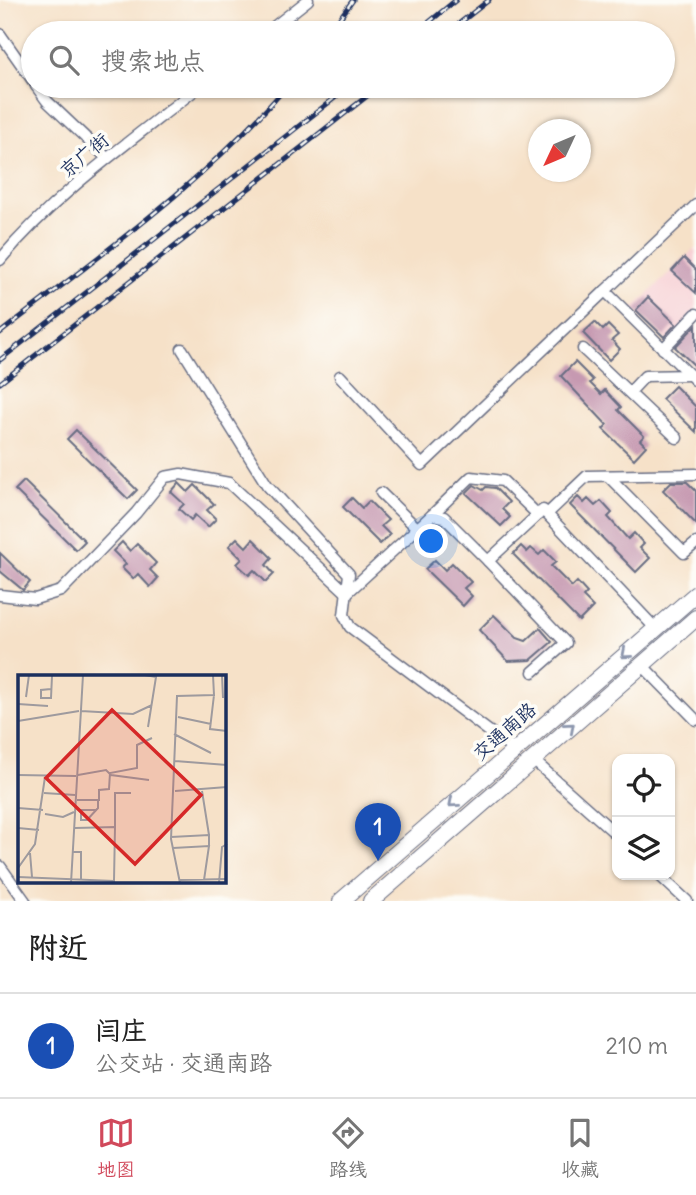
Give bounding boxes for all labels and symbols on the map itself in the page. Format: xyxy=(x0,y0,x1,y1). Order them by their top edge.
north arrow xyxy=(528,119,591,182)
street label: 京广街 xyxy=(54,127,114,183)
your location xyxy=(414,524,448,558)
one-way arrow xyxy=(621,646,634,658)
inset map xyxy=(18,675,226,884)
street label: 交通南路 xyxy=(467,697,541,765)
one-way arrow xyxy=(561,723,574,735)
one-way arrow xyxy=(448,795,461,807)
pin: 1 xyxy=(355,803,401,861)

